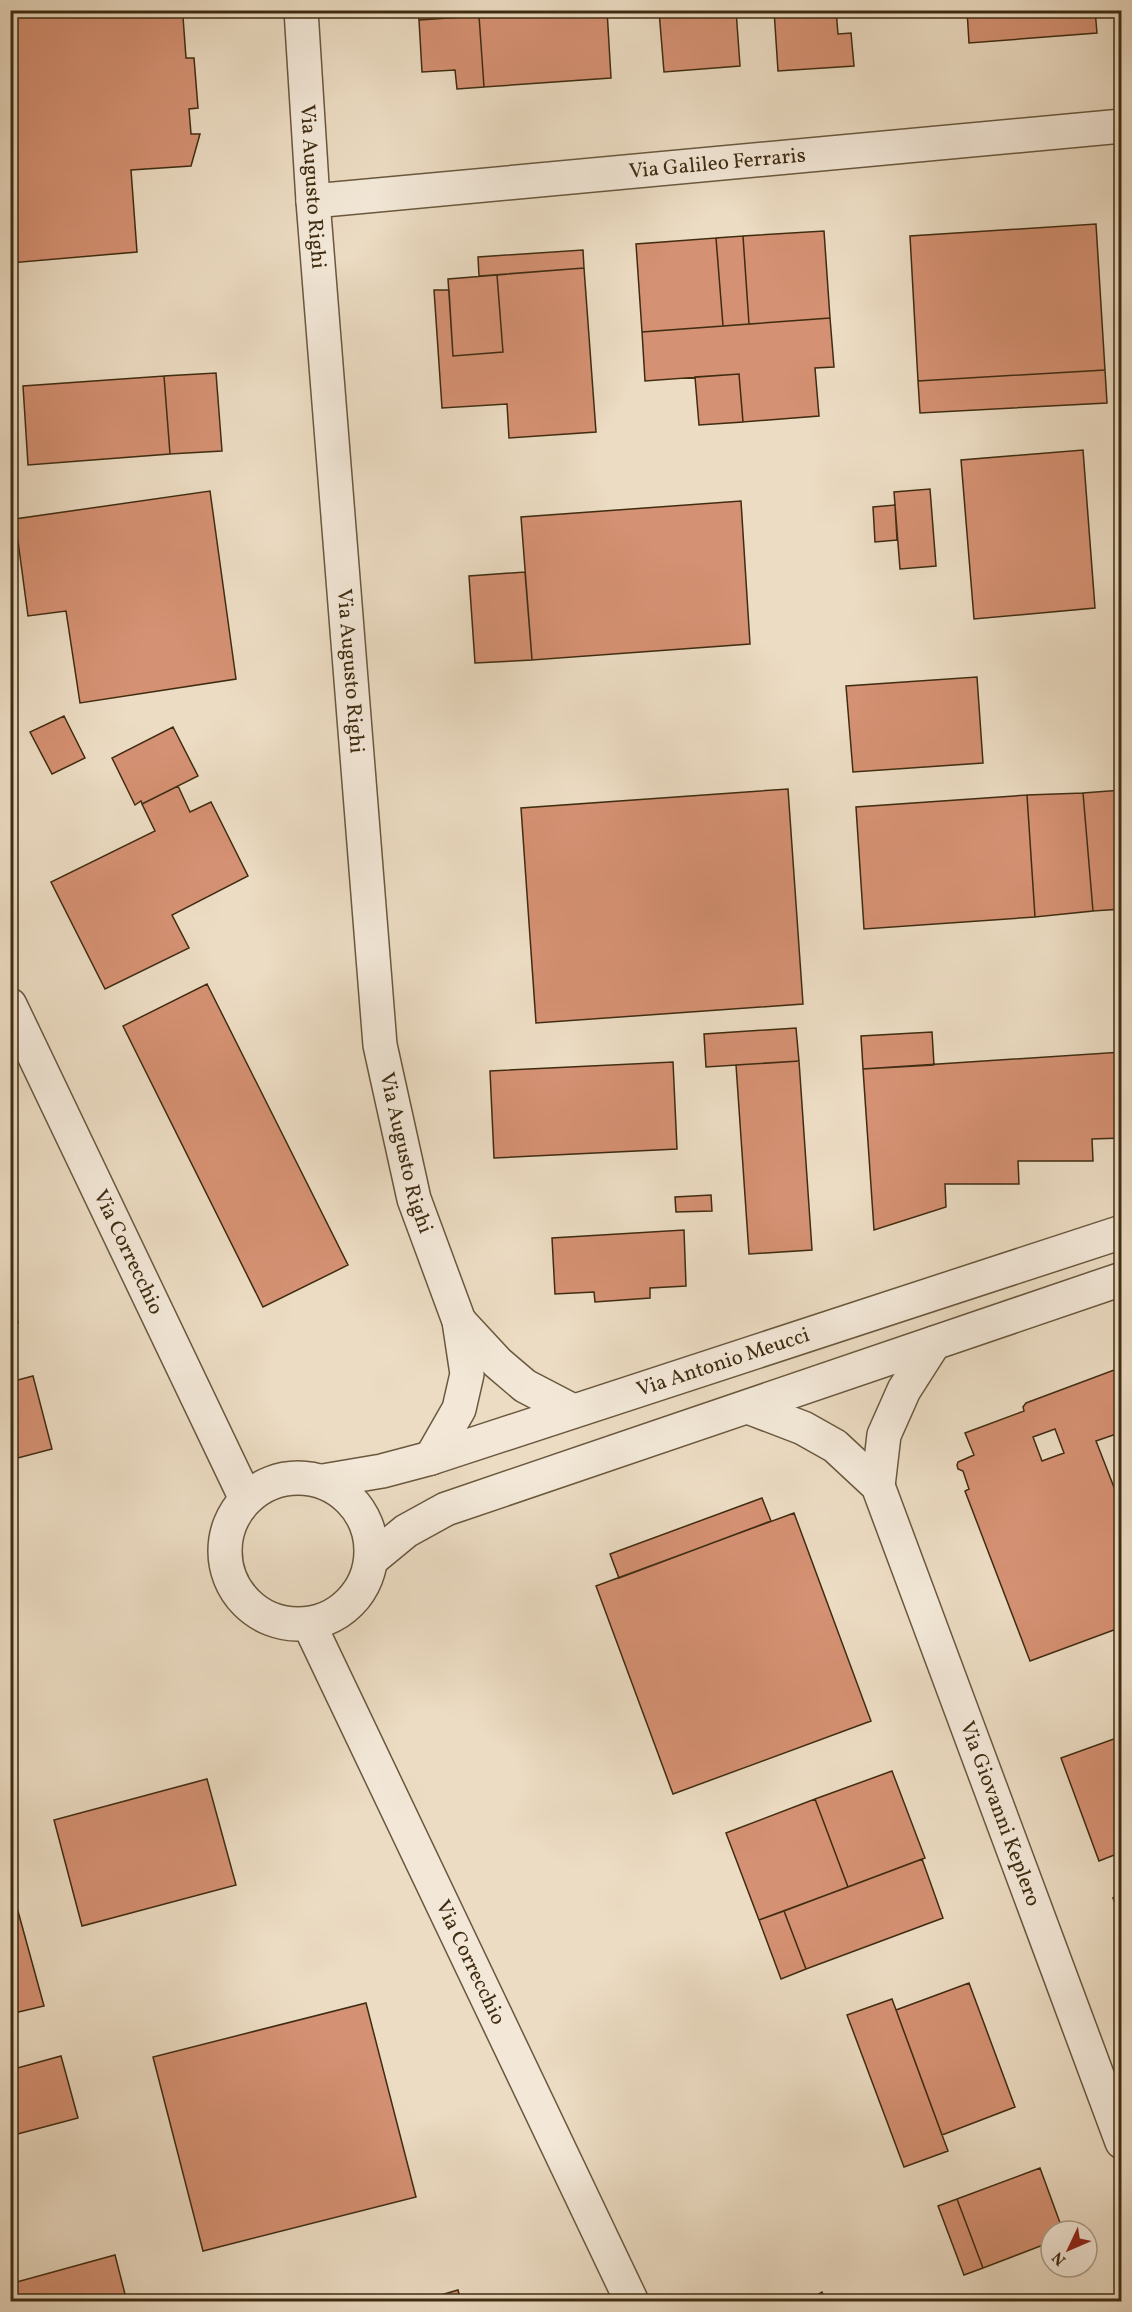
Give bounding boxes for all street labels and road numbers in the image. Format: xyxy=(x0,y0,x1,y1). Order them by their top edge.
street label: Via Augusto Righi xyxy=(292,103,333,270)
street label: Via Galileo Ferraris xyxy=(628,141,807,186)
street label: Via Augusto Righi xyxy=(329,588,371,755)
street label: Via Augusto Righi xyxy=(372,1070,440,1238)
street label: Via Correcchio xyxy=(86,1185,170,1319)
street label: Via Antonio Meucci xyxy=(633,1321,813,1404)
street label: Via Giovanni Keplero xyxy=(952,1717,1048,1910)
street label: Via Correcchio xyxy=(428,1895,512,2030)

